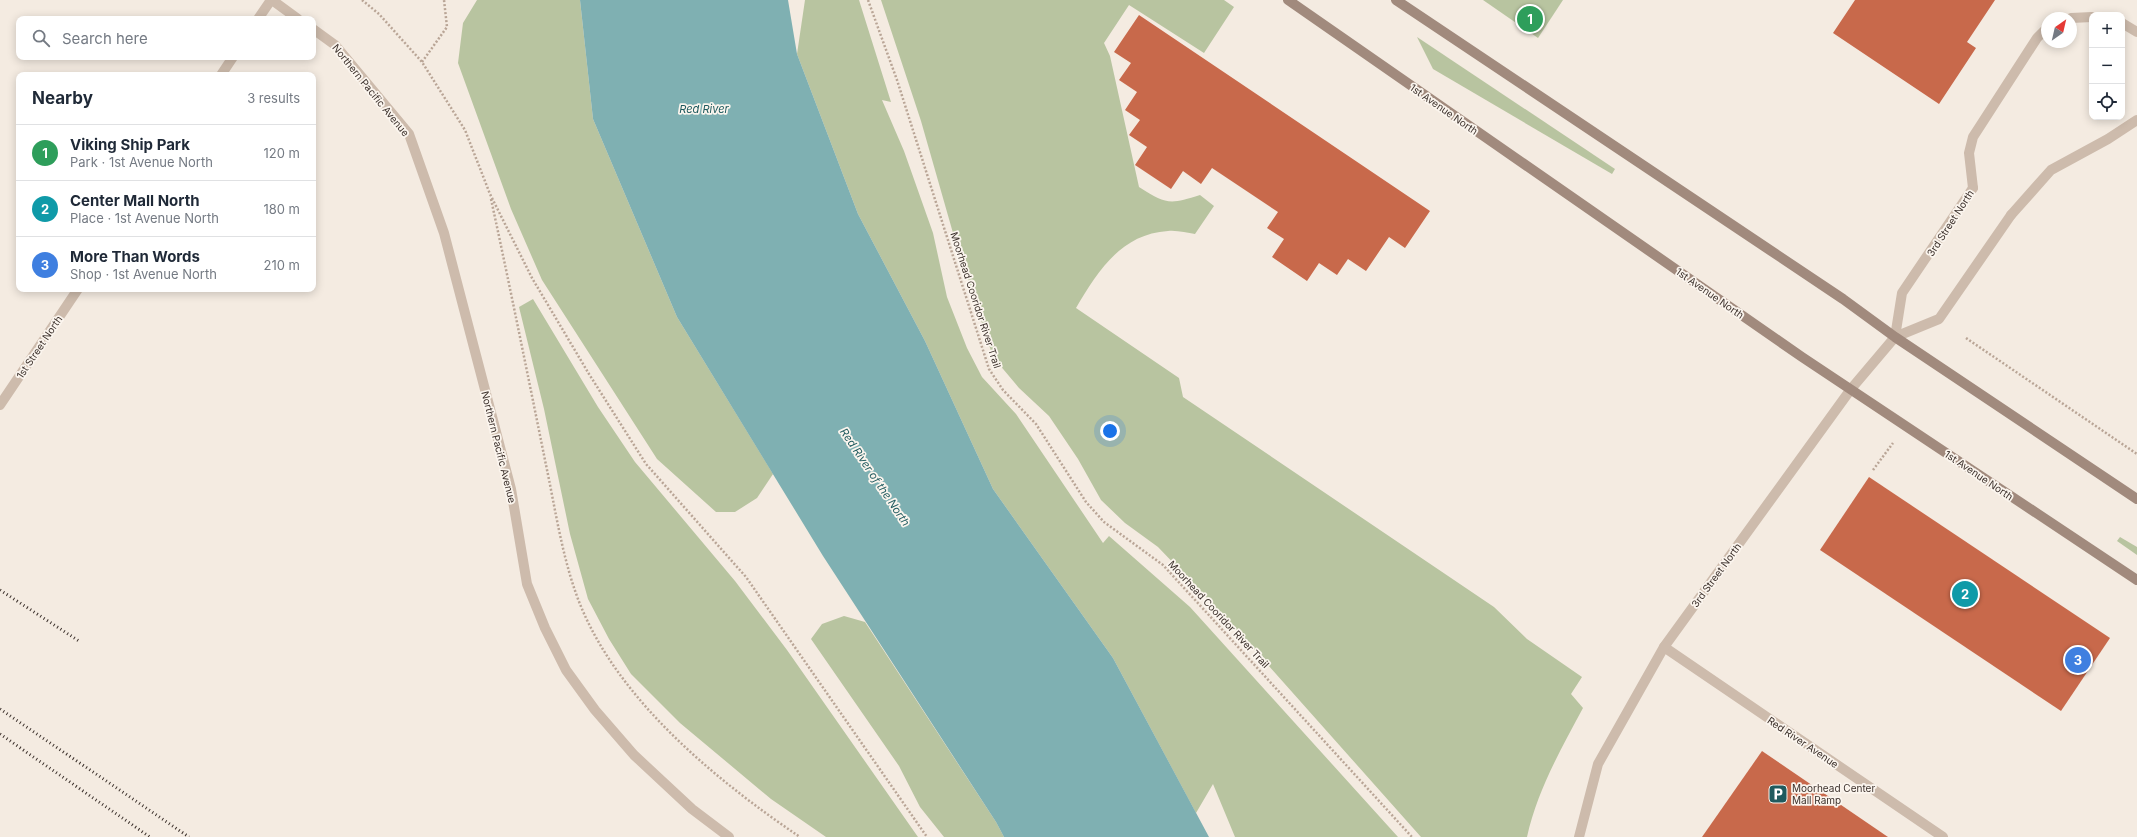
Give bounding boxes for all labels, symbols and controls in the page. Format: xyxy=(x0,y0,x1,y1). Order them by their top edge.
pin: 1 xyxy=(1517,4,1543,34)
north arrow xyxy=(2041,12,2077,48)
map controls xyxy=(2089,12,2125,120)
button: + xyxy=(2089,12,2125,48)
search box xyxy=(16,16,316,60)
icon: search xyxy=(30,27,52,49)
text: Search here xyxy=(62,29,148,48)
street label: Northern Pacific Avenue xyxy=(330,42,412,139)
button: − xyxy=(2089,48,2125,84)
street label: 1st Avenue North xyxy=(1408,81,1480,137)
button: locate xyxy=(2089,84,2125,120)
text: Nearby xyxy=(32,88,93,108)
text: 3 results xyxy=(247,90,300,106)
water label: Red River xyxy=(679,102,729,116)
text: Viking Ship Park xyxy=(70,135,190,154)
text: 1 xyxy=(42,145,48,161)
text: 120 m xyxy=(264,145,300,161)
text: Park · 1st Avenue North xyxy=(70,154,213,170)
street label: 3rd Street North xyxy=(1924,188,1976,258)
text: Center Mall North xyxy=(70,191,200,210)
text: 2 xyxy=(41,201,49,217)
text: 180 m xyxy=(263,201,300,217)
text: Place · 1st Avenue North xyxy=(70,210,219,226)
street label: Moorhead Cooridor River Trail xyxy=(948,230,1004,370)
text: More Than Words xyxy=(70,247,200,266)
text: 3 xyxy=(41,257,49,273)
text: 210 m xyxy=(264,257,300,273)
street label: 1st Avenue North xyxy=(1674,265,1746,321)
text: Shop · 1st Avenue North xyxy=(70,266,217,282)
street label: 1st Street North xyxy=(14,313,64,381)
street label: Northern Pacific Avenue xyxy=(479,390,519,504)
your location xyxy=(1100,421,1120,441)
water label: Red River of the North xyxy=(837,425,913,529)
street label: 1st Avenue North xyxy=(1942,448,2016,502)
street label: 3rd Street North xyxy=(1689,541,1743,609)
street label: Moorhead Cooridor River Trail xyxy=(1166,558,1272,670)
pin: 2 xyxy=(1952,579,1978,609)
pin: 3 xyxy=(2065,645,2091,675)
street label: Red River Avenue xyxy=(1765,714,1841,770)
place label: Moorhead Center Mall Ramp xyxy=(1792,782,1875,806)
parking icon: Moorhead Center Mall Ramp xyxy=(1767,783,1789,805)

